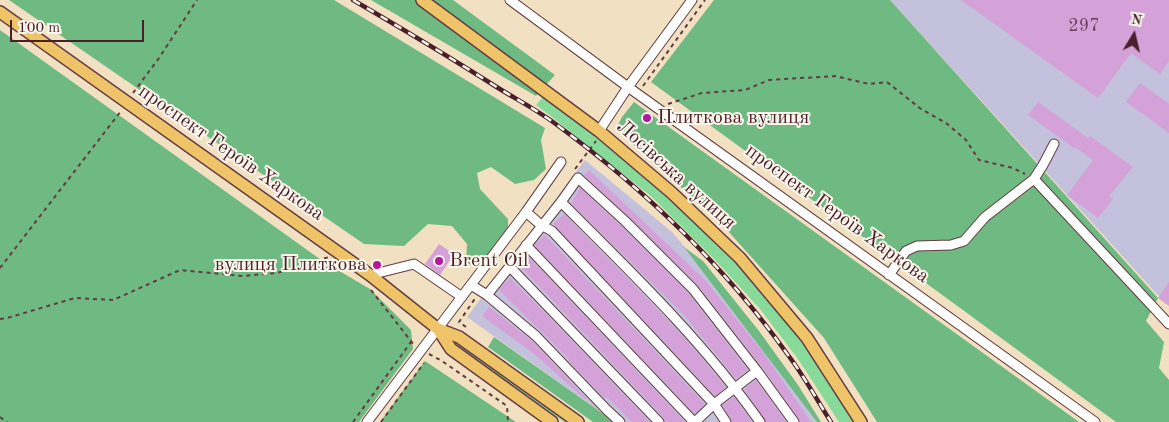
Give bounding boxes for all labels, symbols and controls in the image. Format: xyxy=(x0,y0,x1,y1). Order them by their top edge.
scale bar xyxy=(12,10,146,42)
north arrow xyxy=(1109,10,1159,60)
text: N xyxy=(1130,12,1143,28)
house number: 297 xyxy=(1068,15,1100,37)
text: 100 m xyxy=(18,21,60,36)
street label: проспект Героїв Харкова xyxy=(133,80,329,226)
place label: Плиткова вулиця xyxy=(657,106,809,130)
marker: Плиткова вулиця xyxy=(641,112,653,124)
street label: Лосівська вулиця xyxy=(611,115,741,235)
street label: проспект Героїв Харкова xyxy=(740,139,934,289)
place label: Brent Oil xyxy=(449,249,528,273)
place label: вулиця Плиткова xyxy=(215,253,367,277)
marker: Brent Oil xyxy=(433,255,445,267)
marker: вулиця Плиткова xyxy=(371,259,383,271)

